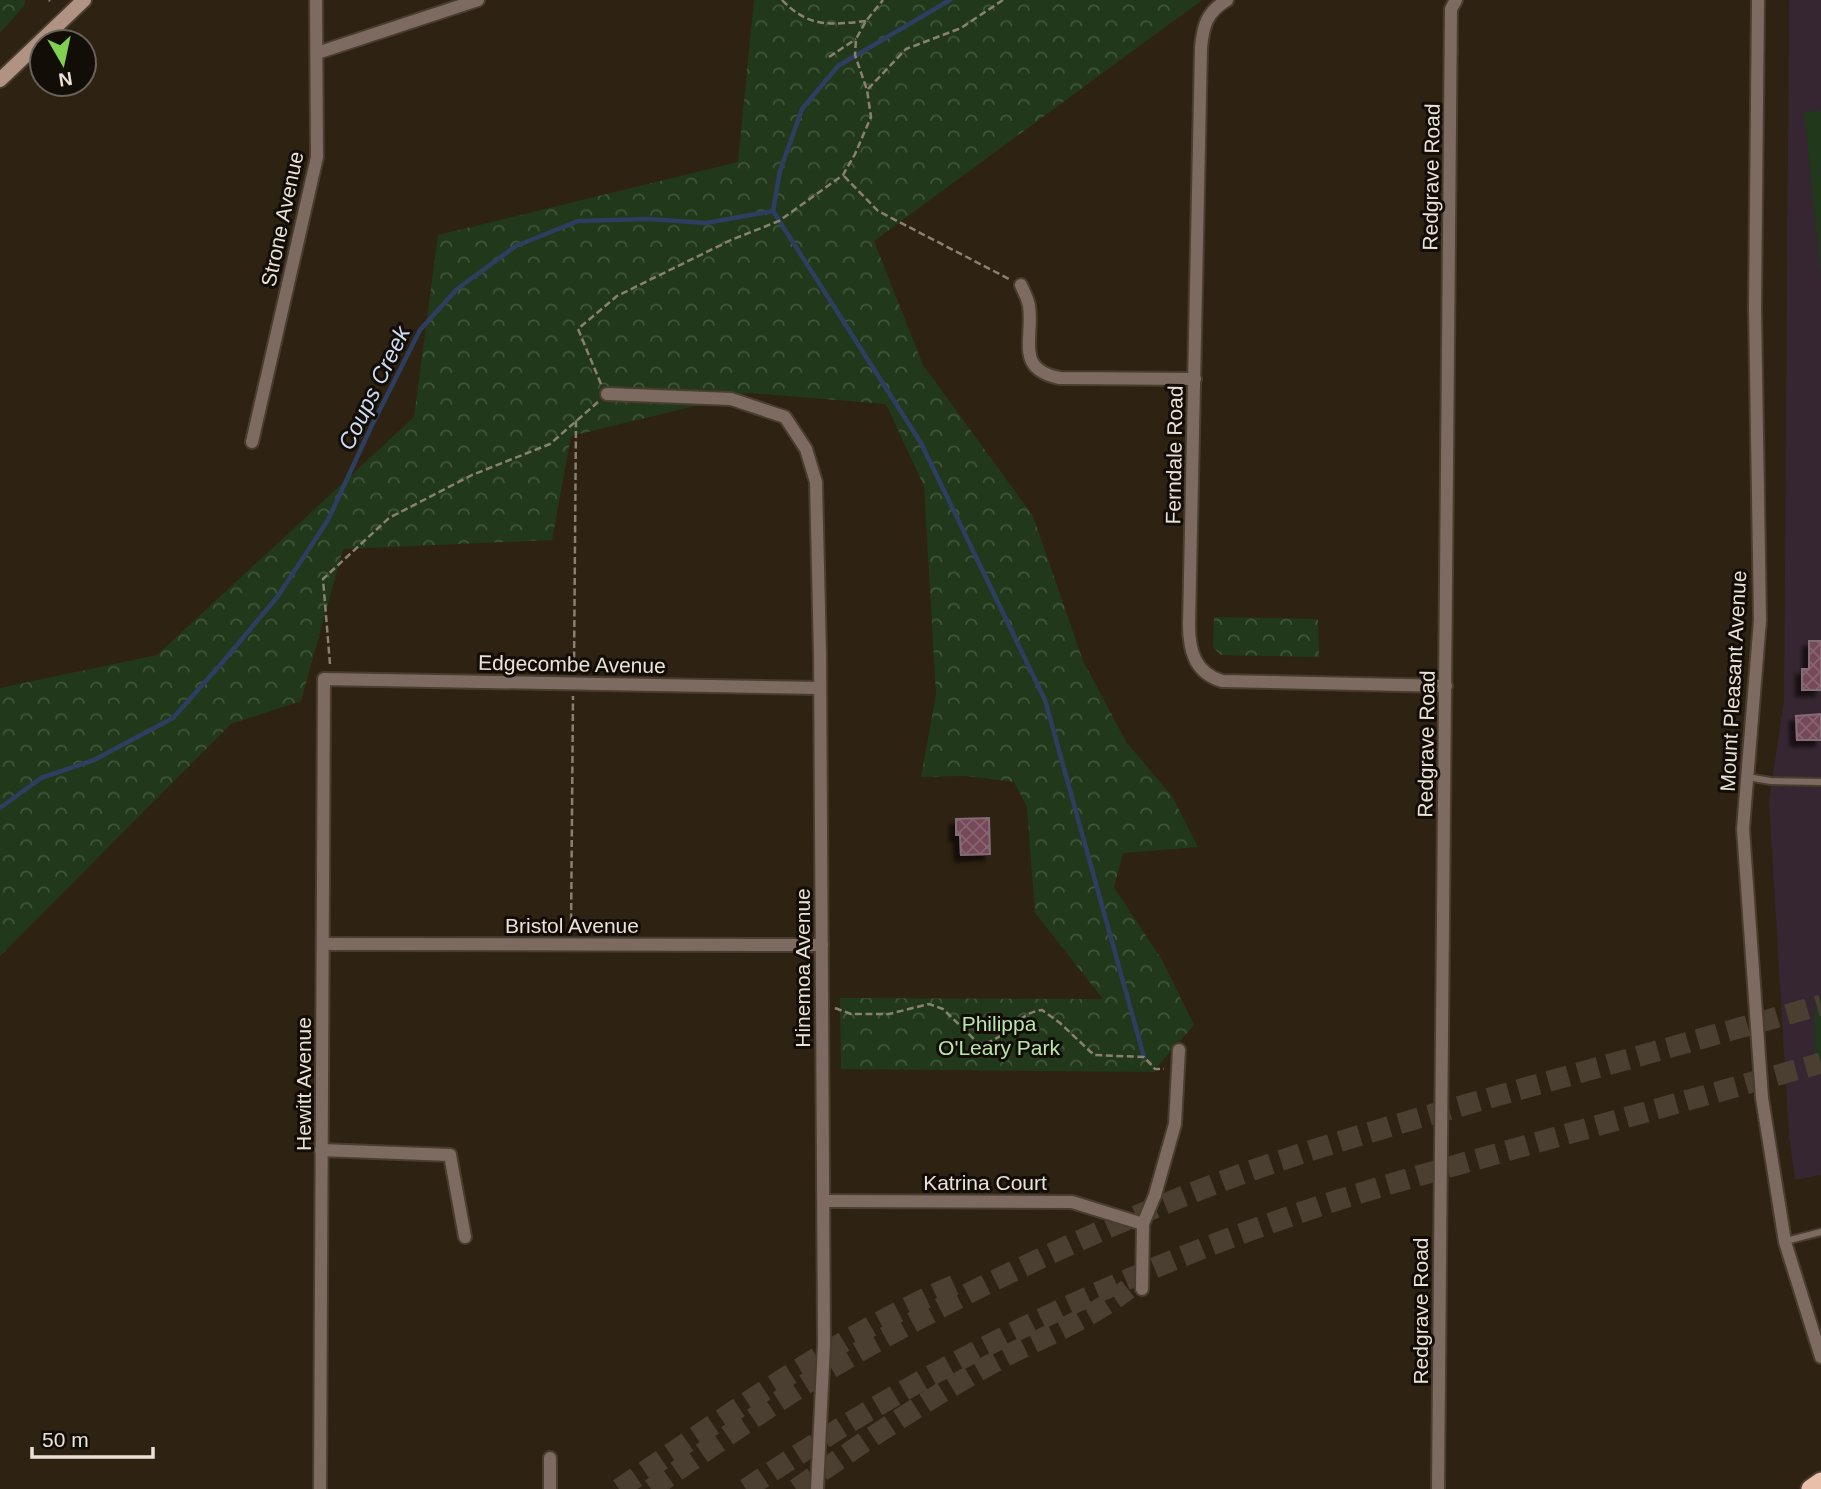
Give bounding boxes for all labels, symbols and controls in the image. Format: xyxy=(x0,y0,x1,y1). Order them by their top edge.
north arrow xyxy=(28,28,98,98)
text: N xyxy=(57,68,74,91)
street label: Redgrave Road xyxy=(1418,103,1444,251)
street label: Strone Avenue xyxy=(256,149,308,289)
water label: Coups Creek xyxy=(333,321,416,454)
street label: Ferndale Road xyxy=(1161,385,1187,525)
street label: Mount Pleasant Avenue xyxy=(1716,570,1750,792)
street label: Edgecombe Avenue xyxy=(478,651,666,677)
street label: Redgrave Road xyxy=(1413,670,1439,818)
street label: Hinemoa Avenue xyxy=(791,888,814,1048)
street label: Bristol Avenue xyxy=(505,914,639,937)
park label: Philippa O'Leary Park xyxy=(938,1012,1060,1059)
street label: Hewitt Avenue xyxy=(292,1017,315,1151)
street label: Katrina Court xyxy=(923,1171,1047,1194)
street label: Redgrave Road xyxy=(1409,1237,1432,1385)
scale bar xyxy=(32,1416,152,1460)
text: 50 m xyxy=(42,1428,89,1451)

